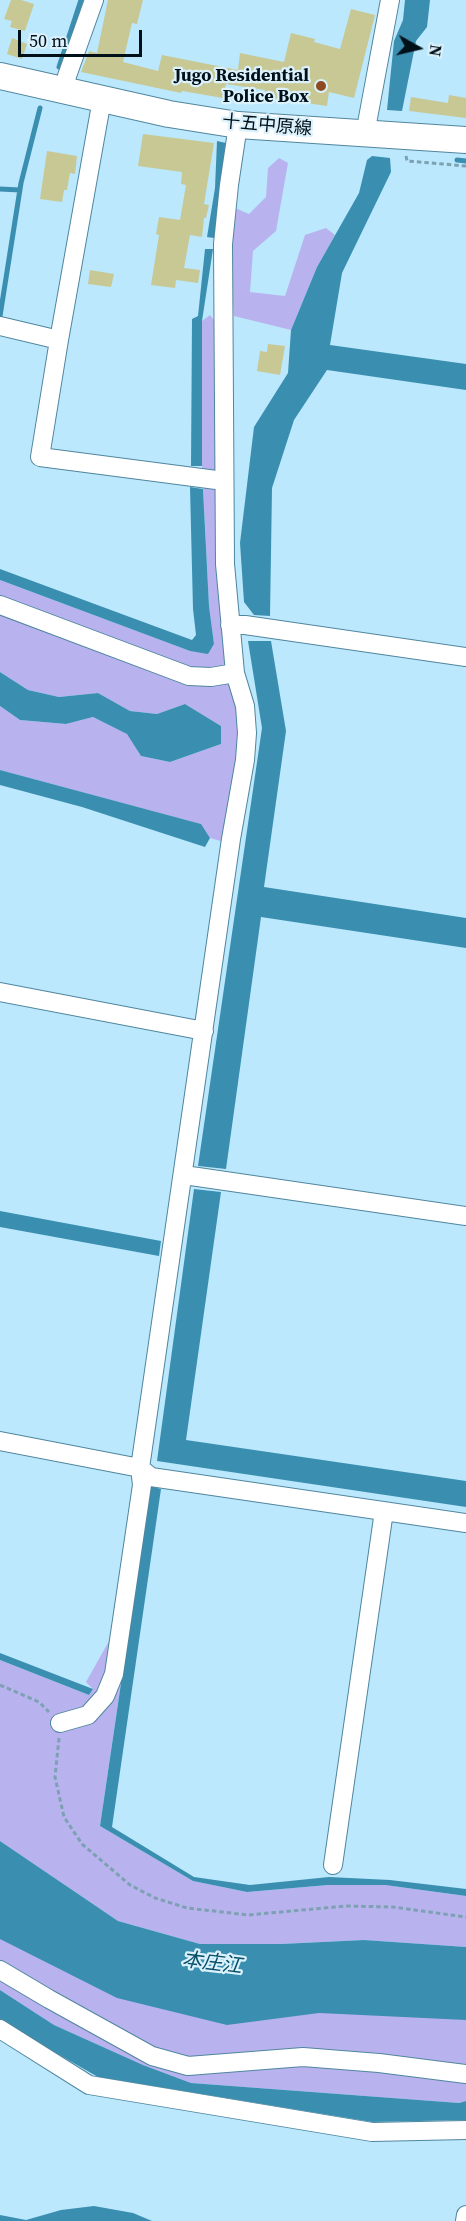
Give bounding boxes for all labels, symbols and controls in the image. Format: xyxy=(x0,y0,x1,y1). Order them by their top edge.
scale bar xyxy=(21,18,146,56)
north arrow xyxy=(388,18,448,78)
text: 50 m xyxy=(29,28,67,53)
text: N xyxy=(424,43,448,58)
place label: Jugo Residential Police Box xyxy=(174,65,309,107)
marker: Jugo Residential Police Box xyxy=(314,79,328,93)
street label: 十五中原線 xyxy=(221,111,313,141)
water label: 本庄江 xyxy=(181,1948,243,1980)

